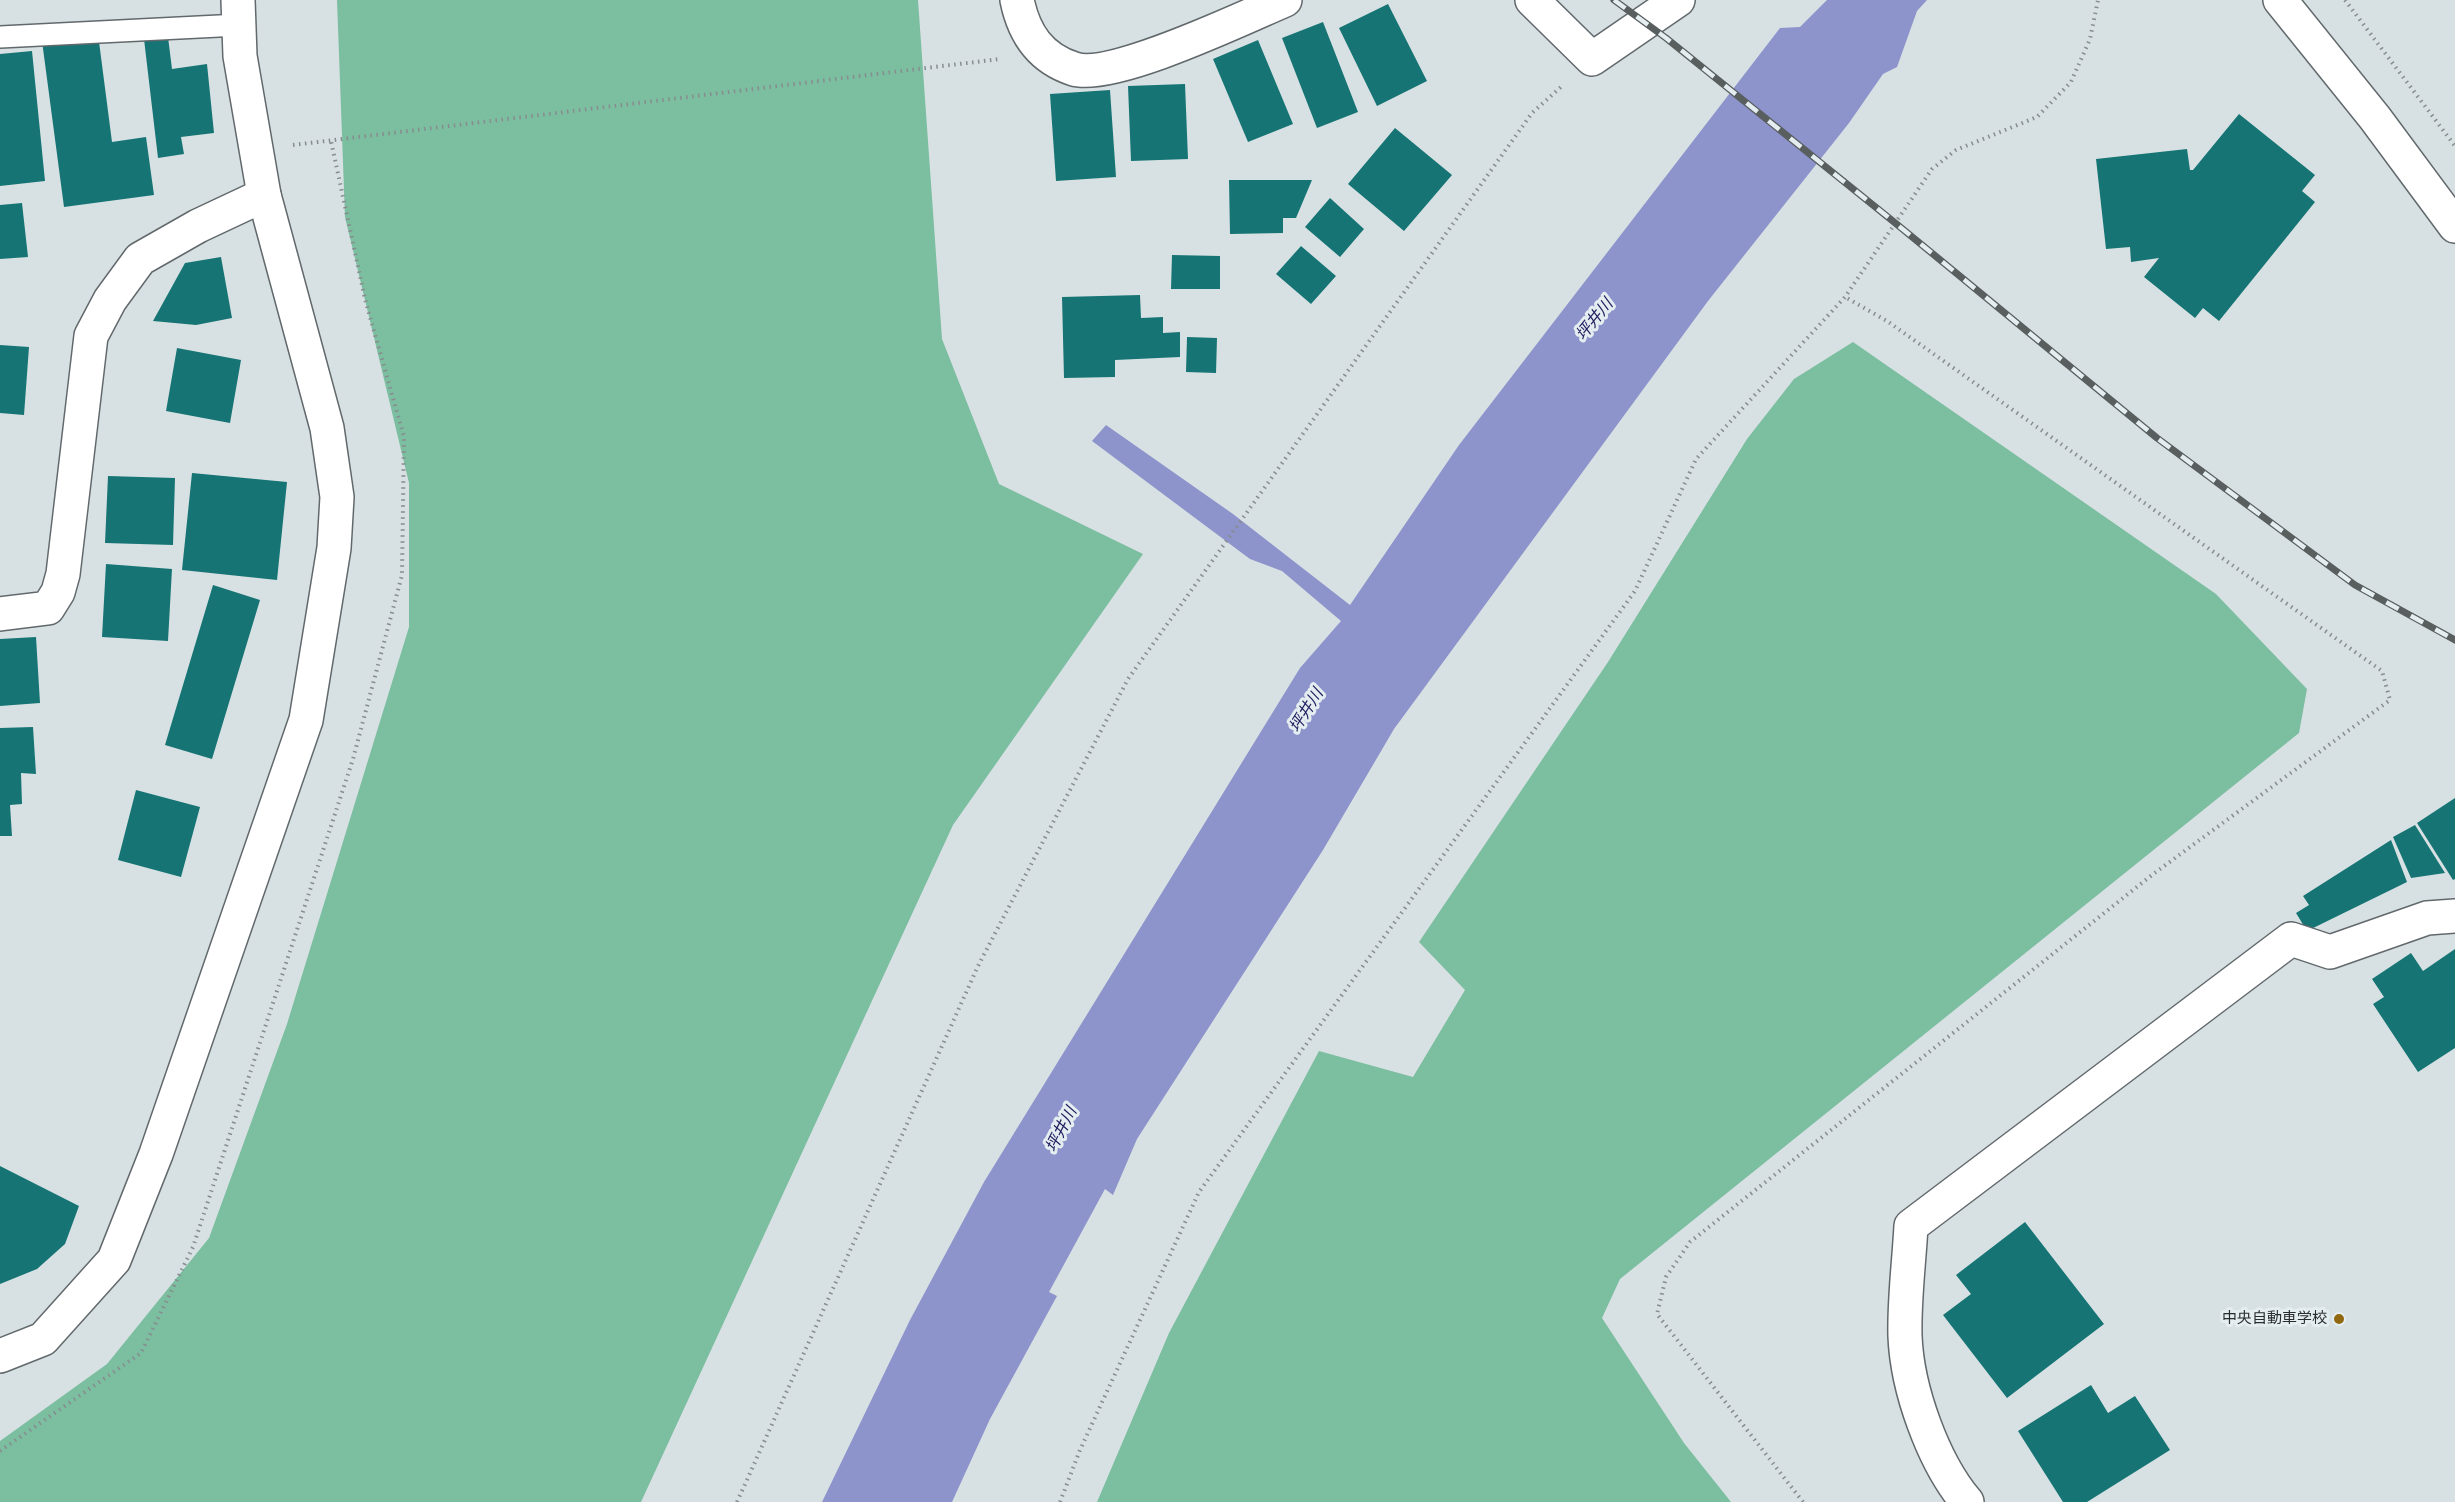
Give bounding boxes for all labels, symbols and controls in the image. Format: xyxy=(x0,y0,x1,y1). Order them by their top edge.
water label: 坪井川 xyxy=(1572,295,1618,345)
water label: 坪井川 xyxy=(1286,686,1328,736)
water label: 坪井川 xyxy=(1043,1104,1081,1156)
place label: 中央自動車学校 xyxy=(2222,1310,2327,1328)
marker: 中央自動車学校 xyxy=(2332,1312,2346,1326)

